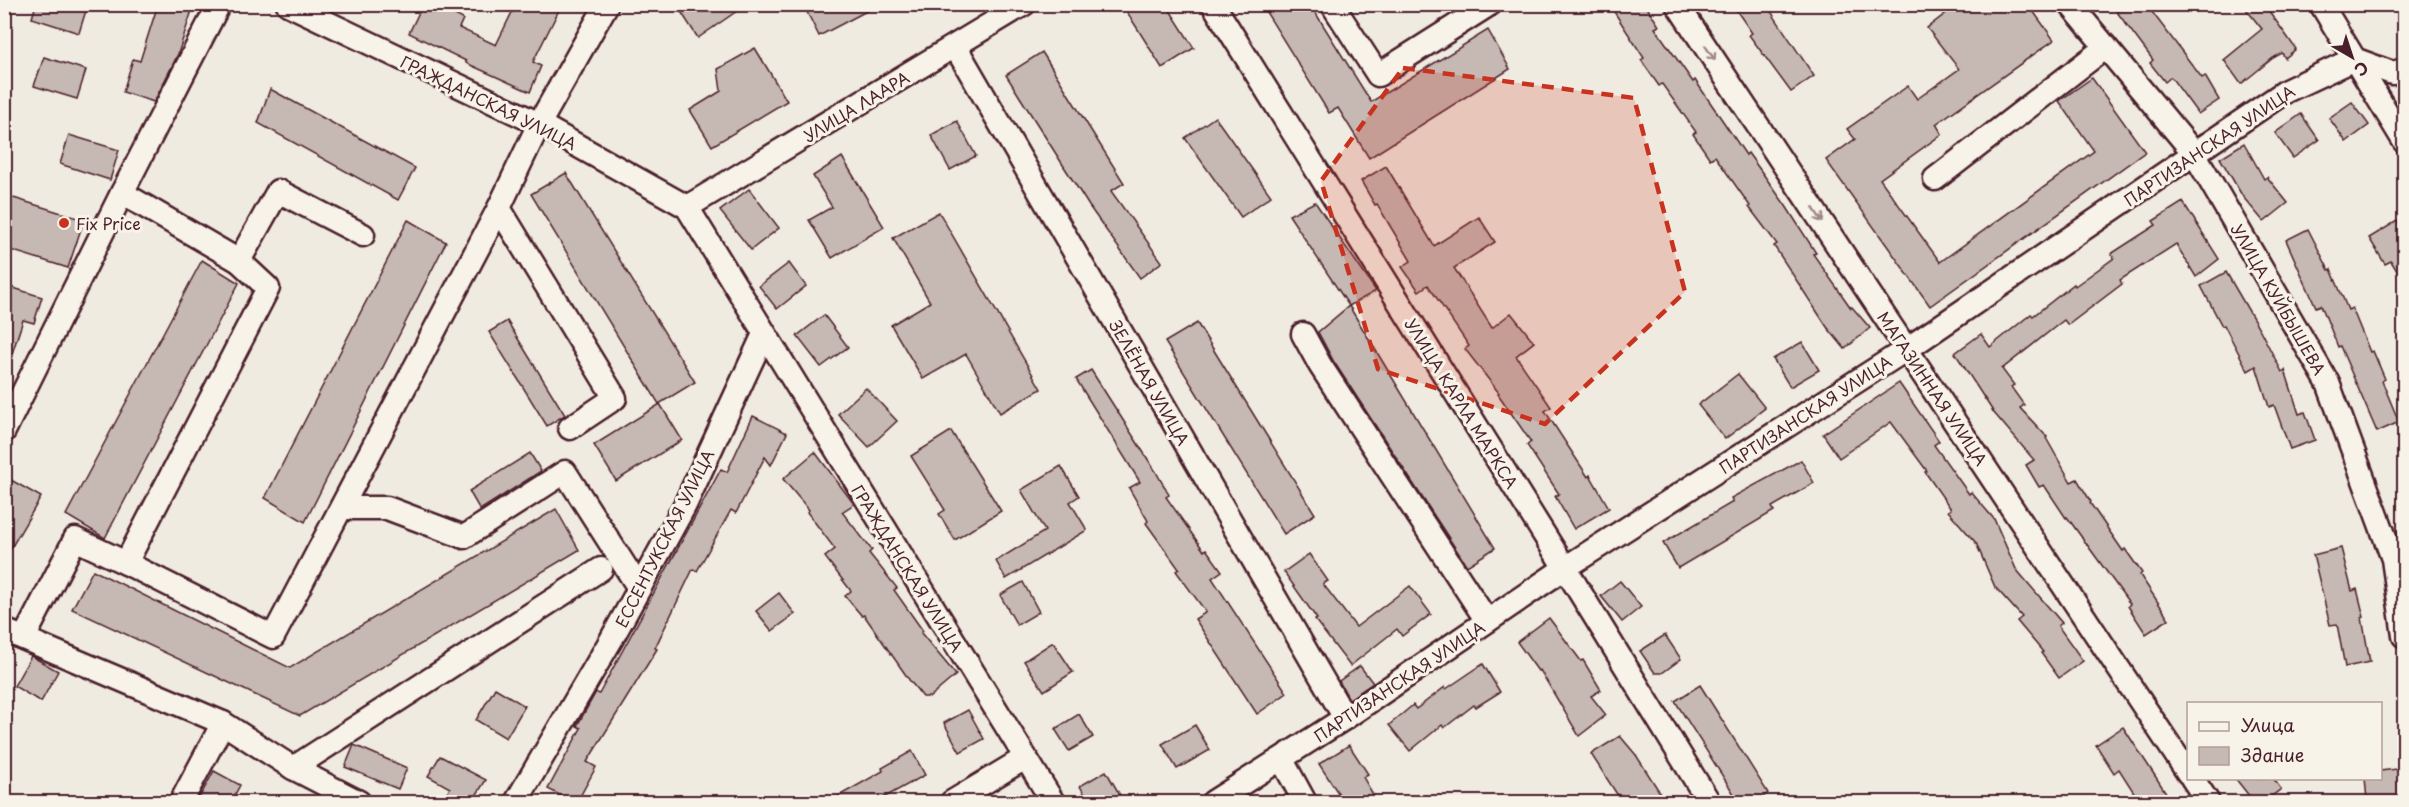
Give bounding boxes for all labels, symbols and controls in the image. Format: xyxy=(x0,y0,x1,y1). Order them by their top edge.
north arrow xyxy=(2322,27,2382,87)
one-way arrow xyxy=(1704,44,1716,61)
street label: ГРАЖДАНСКАЯ УЛИЦА xyxy=(397,49,581,155)
text: С xyxy=(2350,56,2374,83)
street label: УЛИЦА ЛААРА xyxy=(798,65,914,147)
street label: ПАРТИЗАНСКАЯ УЛИЦА xyxy=(2119,79,2299,211)
one-way arrow xyxy=(1812,207,1824,223)
place label: Fix Price xyxy=(76,211,141,235)
marker: Fix Price xyxy=(57,216,71,230)
street label: УЛИЦА КУЙБЫШЕВА xyxy=(2226,219,2332,379)
street label: МАГАЗИННАЯ УЛИЦА xyxy=(1872,306,1994,470)
street label: УЛИЦА КАРЛА МАРКСА xyxy=(1400,313,1524,493)
street label: ЗЕЛЁНАЯ УЛИЦА xyxy=(1104,315,1196,449)
street label: ПАРТИЗАНСКАЯ УЛИЦА xyxy=(1714,349,1896,479)
street label: ЕССЕНТУКСКАЯ УЛИЦА xyxy=(609,445,719,631)
street label: ГРАЖДАНСКАЯ УЛИЦА xyxy=(847,480,969,656)
street label: ПАРТИЗАНСКАЯ УЛИЦА xyxy=(1309,615,1489,747)
legend xyxy=(2187,702,2382,780)
text: Улица xyxy=(2241,711,2295,738)
text: Здание xyxy=(2241,741,2304,768)

